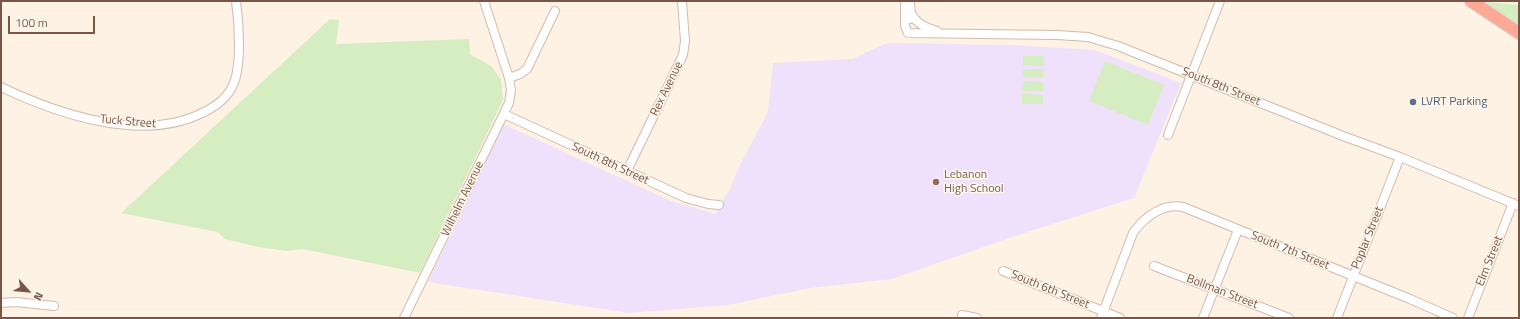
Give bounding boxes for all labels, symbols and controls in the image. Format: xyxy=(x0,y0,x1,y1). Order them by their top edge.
scale bar xyxy=(10,8,97,34)
text: 100 m xyxy=(15,13,48,32)
street label: Rex Avenue xyxy=(648,59,686,119)
street label: South 8th Street xyxy=(1180,65,1262,109)
place label: LVRT Parking xyxy=(1421,95,1487,109)
marker: LVRT Parking xyxy=(1408,97,1418,107)
street label: Tuck Street xyxy=(99,112,157,132)
street label: South 8th Street xyxy=(569,140,651,188)
street label: Wilhelm Avenue xyxy=(439,159,487,239)
place label: Lebanon High School xyxy=(944,168,1004,196)
marker: Lebanon High School xyxy=(931,177,941,187)
street label: Poplar Street xyxy=(1349,205,1387,271)
street label: South 7th Street xyxy=(1249,229,1331,273)
street label: Elm Street xyxy=(1473,234,1507,288)
street label: South 6th Street xyxy=(1009,268,1091,312)
north arrow xyxy=(8,271,48,311)
street label: Bollman Street xyxy=(1184,272,1260,312)
text: N xyxy=(30,289,48,303)

